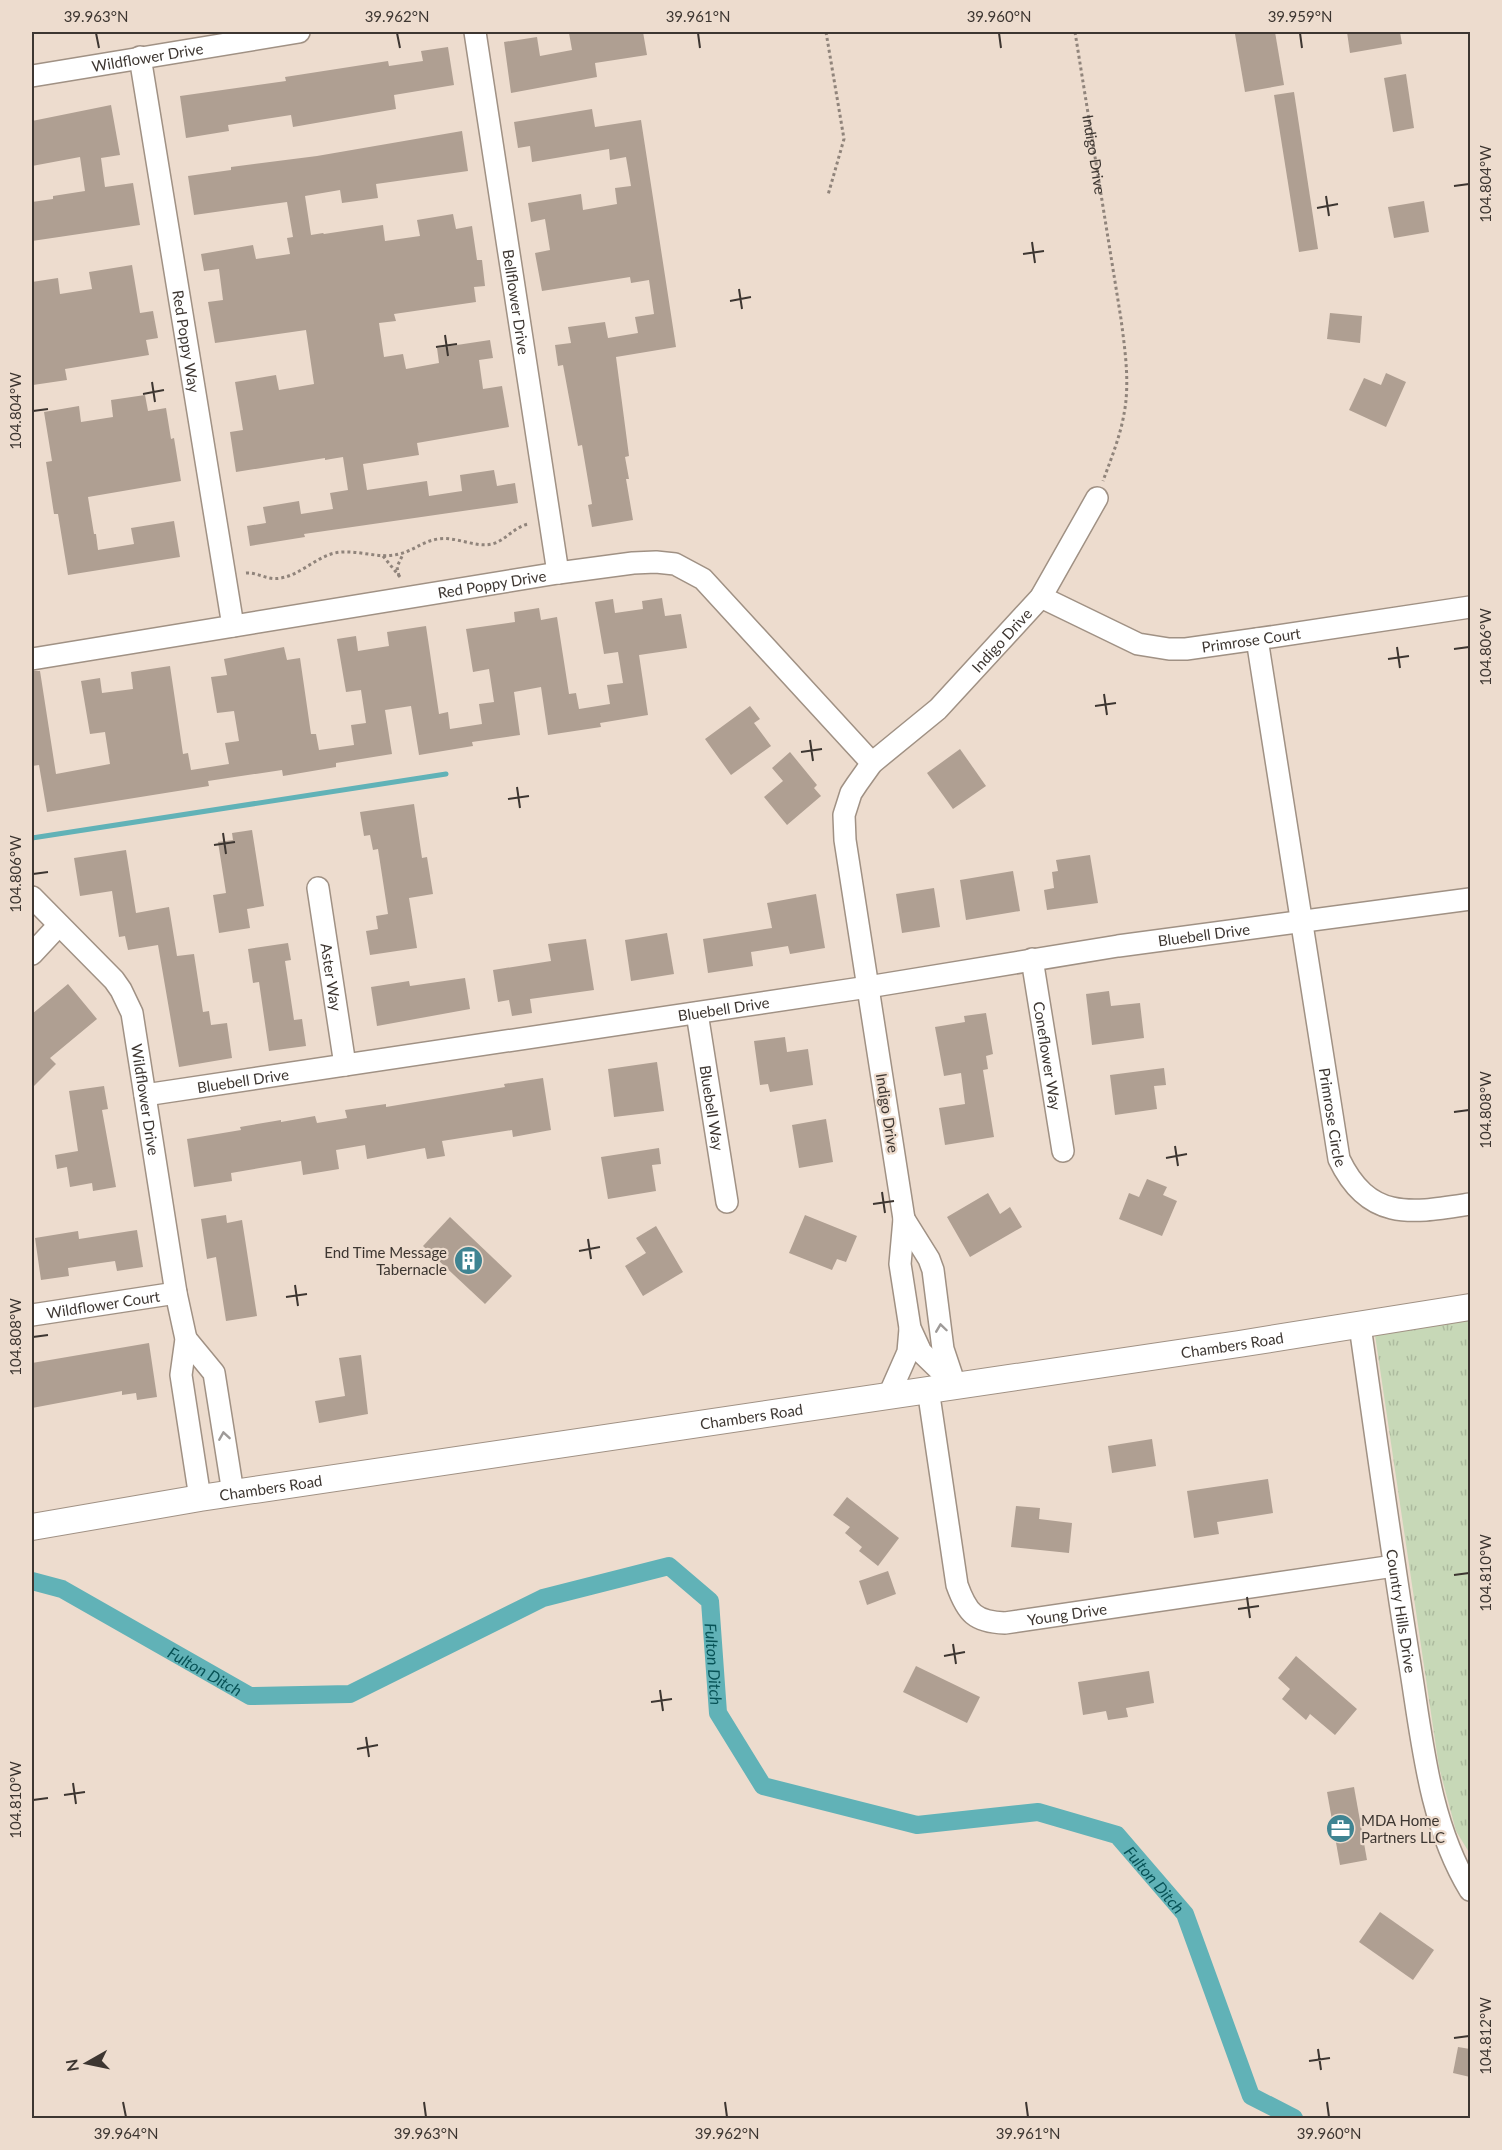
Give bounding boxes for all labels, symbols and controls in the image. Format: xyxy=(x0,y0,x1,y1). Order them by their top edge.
text: 39.963°N xyxy=(64,7,128,25)
text: 39.962°N xyxy=(365,7,429,25)
text: 39.961°N xyxy=(666,7,730,25)
text: 39.960°N xyxy=(967,7,1031,25)
text: 39.959°N xyxy=(1268,7,1332,25)
street label: Wildflower Drive xyxy=(90,39,205,75)
street label: Indigo Drive xyxy=(1079,113,1110,196)
text: 104.804°W xyxy=(1476,145,1494,223)
street label: Bellflower Drive xyxy=(499,248,533,356)
street label: Red Poppy Way xyxy=(169,289,204,394)
text: 104.804°W xyxy=(6,372,24,450)
street label: Red Poppy Drive xyxy=(436,566,548,602)
street label: Indigo Drive xyxy=(968,604,1035,676)
text: 104.806°W xyxy=(1476,608,1494,686)
street label: Primrose Court xyxy=(1200,623,1302,656)
text: 104.806°W xyxy=(6,835,24,913)
street label: Bluebell Drive xyxy=(1157,919,1251,950)
street label: Aster Way xyxy=(318,942,346,1012)
street label: Bluebell Drive xyxy=(677,993,771,1024)
street label: Coneflower Way xyxy=(1030,1000,1065,1112)
street label: Wildflower Drive xyxy=(128,1043,163,1157)
street label: Bluebell Way xyxy=(696,1064,728,1152)
street label: Bluebell Drive xyxy=(196,1065,290,1096)
street label: Primrose Circle xyxy=(1316,1066,1350,1170)
text: 104.808°W xyxy=(1476,1071,1494,1149)
street label: Indigo Drive xyxy=(873,1072,903,1154)
place label: End Time Message Tabernacle xyxy=(324,1243,447,1278)
building icon: End Time Message Tabernacle xyxy=(452,1245,484,1277)
street label: Wildflower Court xyxy=(45,1286,162,1322)
text: 104.808°W xyxy=(6,1298,24,1376)
one-way arrow xyxy=(935,1324,947,1333)
street label: Chambers Road xyxy=(1180,1328,1285,1362)
street label: Chambers Road xyxy=(699,1400,804,1433)
one-way arrow xyxy=(218,1431,231,1441)
street label: Chambers Road xyxy=(218,1471,323,1504)
text: 104.810°W xyxy=(1476,1534,1494,1612)
street label: Country Hills Drive xyxy=(1383,1548,1420,1674)
street label: Young Drive xyxy=(1026,1599,1108,1629)
water label: Fulton Ditch xyxy=(702,1622,727,1706)
water label: Fulton Ditch xyxy=(165,1642,246,1699)
text: 104.810°W xyxy=(6,1761,24,1839)
place label: MDA Home Partners LLC xyxy=(1361,1811,1445,1846)
office icon: MDA Home Partners LLC xyxy=(1324,1813,1356,1845)
water label: Fulton Ditch xyxy=(1121,1842,1189,1916)
text: 104.812°W xyxy=(1476,1997,1494,2075)
north arrow xyxy=(57,2033,117,2093)
text: N xyxy=(61,2058,82,2073)
text: 39.964°N xyxy=(94,2124,158,2142)
text: 39.963°N xyxy=(394,2124,458,2142)
text: 39.962°N xyxy=(695,2124,759,2142)
text: 39.961°N xyxy=(996,2124,1060,2142)
text: 39.960°N xyxy=(1297,2124,1361,2142)

